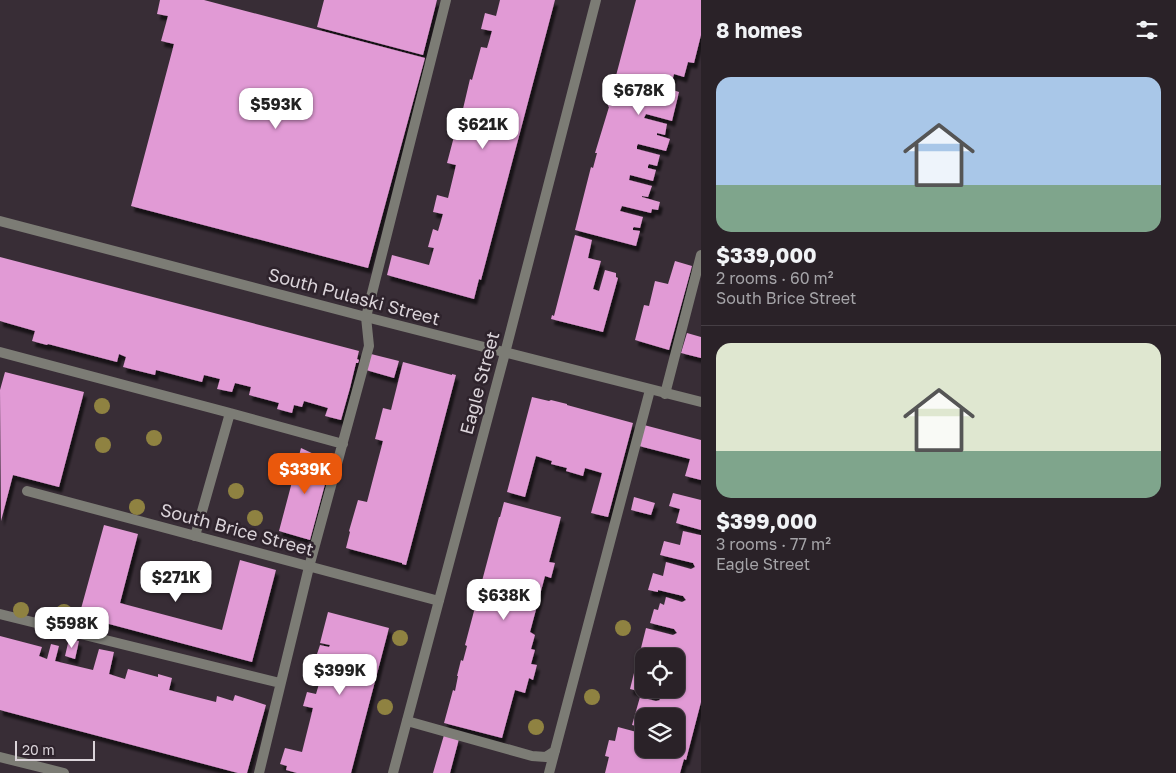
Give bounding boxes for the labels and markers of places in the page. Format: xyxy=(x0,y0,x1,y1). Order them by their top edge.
pin: $678K xyxy=(604,74,674,116)
pin: $593K xyxy=(241,88,311,130)
pin: $621K xyxy=(448,108,518,150)
pin: $339K xyxy=(270,452,340,495)
pin: $271K xyxy=(141,560,211,603)
pin: $638K xyxy=(469,578,539,621)
pin: $598K xyxy=(37,606,107,649)
pin: $399K xyxy=(305,654,375,696)

